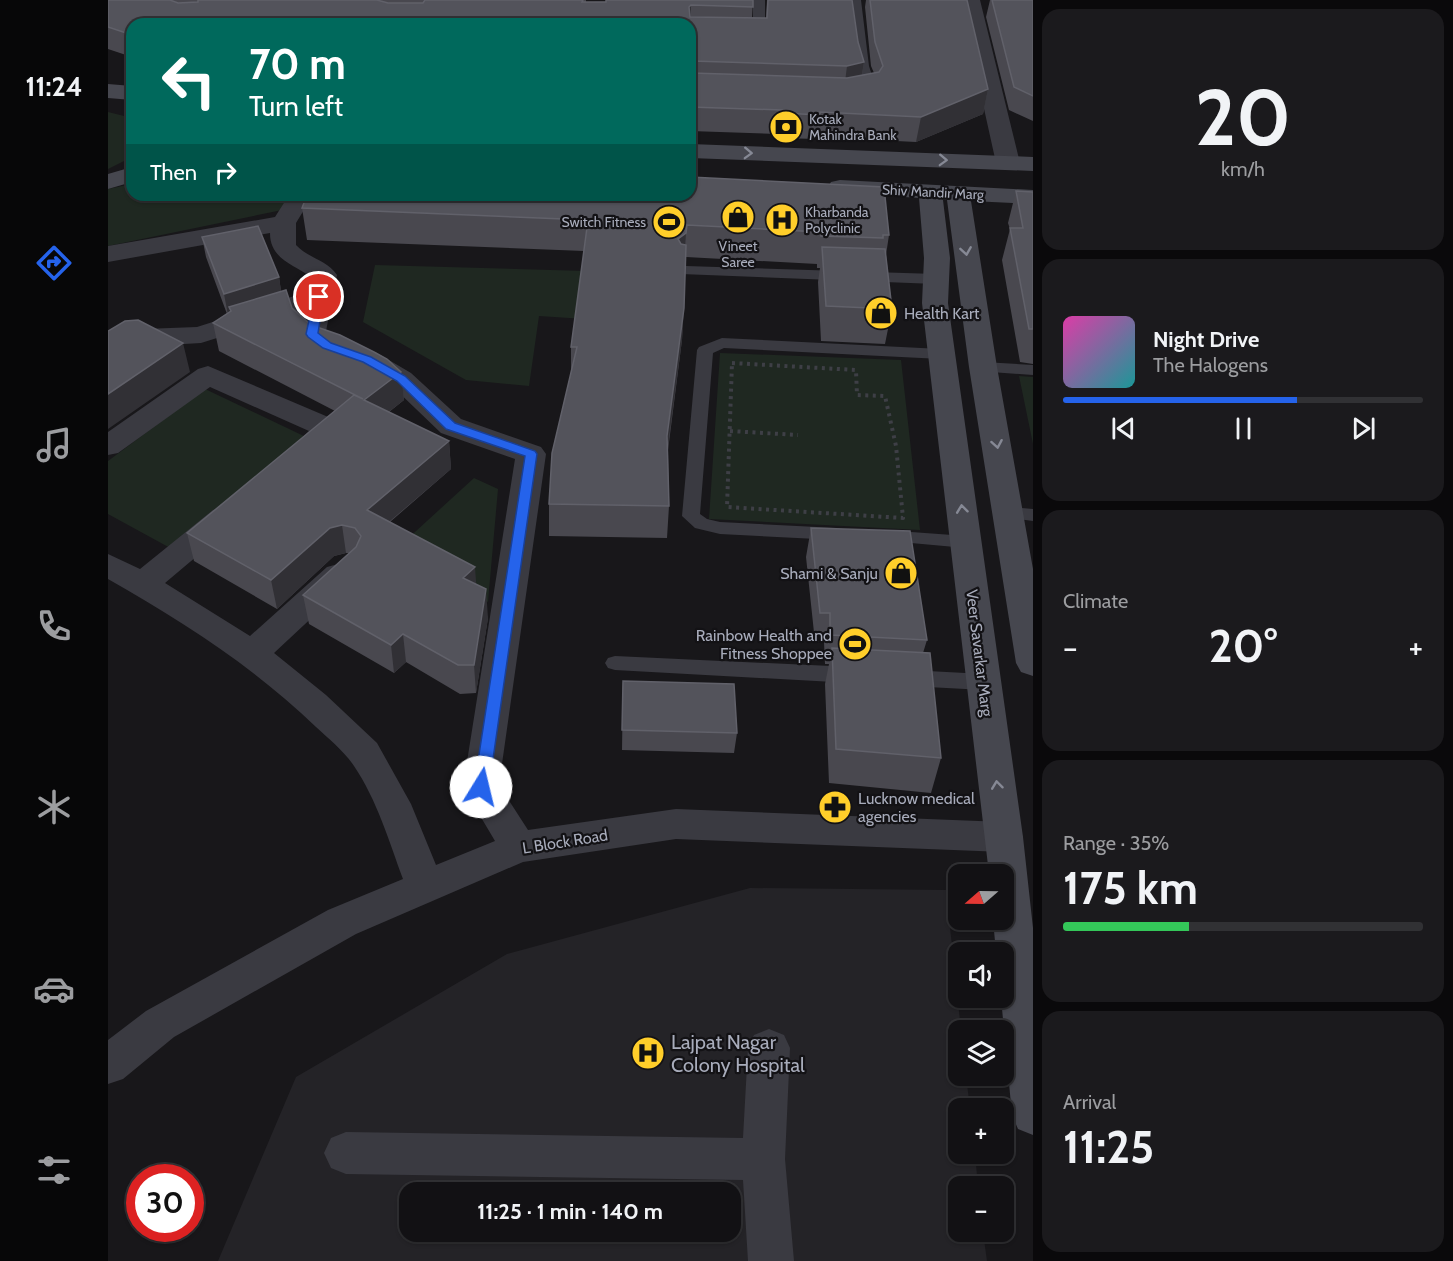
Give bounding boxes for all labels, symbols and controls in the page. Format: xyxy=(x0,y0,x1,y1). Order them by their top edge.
text: 70 m xyxy=(249,38,346,90)
icon: left xyxy=(150,42,228,120)
text: 11:24 xyxy=(26,70,82,103)
text: 20 xyxy=(1195,70,1291,165)
text: Turn left xyxy=(249,90,343,123)
bank icon: Kotak Mahindra Bank xyxy=(768,109,804,145)
place label: Kotak Mahindra Bank xyxy=(809,110,897,144)
one-way arrow xyxy=(744,147,753,160)
one-way arrow xyxy=(939,154,948,167)
icon: right xyxy=(209,156,242,189)
text: km/h xyxy=(1221,157,1265,181)
text: Then xyxy=(150,159,197,186)
street label: Shiv Mandir Marg xyxy=(882,180,985,204)
shop icon: Vineet Saree xyxy=(720,199,756,235)
hospital icon: Kharbanda Polyclinic xyxy=(764,202,800,238)
place label: Kharbanda Polyclinic xyxy=(805,203,869,237)
sports icon: Switch Fitness xyxy=(651,204,687,240)
place label: Switch Fitness xyxy=(562,213,646,231)
place label: Vineet Saree xyxy=(718,237,758,271)
icon: directions xyxy=(33,242,75,284)
one-way arrow xyxy=(959,246,972,256)
pin xyxy=(293,271,344,322)
icon: arrive xyxy=(302,280,335,313)
shop icon: Health Kart xyxy=(863,295,899,331)
place label: Health Kart xyxy=(904,304,980,323)
text: Night Drive xyxy=(1153,326,1259,353)
text: The Halogens xyxy=(1153,353,1268,377)
icon: previous xyxy=(1107,412,1140,445)
icon: pause xyxy=(1227,412,1260,445)
icon: next xyxy=(1347,412,1380,445)
icon: music xyxy=(33,424,75,466)
one-way arrow xyxy=(990,438,1003,448)
one-way arrow xyxy=(956,504,968,513)
shop icon: Shami & Sanju xyxy=(883,555,919,591)
place label: Shami & Sanju xyxy=(780,564,878,583)
street label: Veer Savarkar Marg xyxy=(962,588,997,719)
text: Climate xyxy=(1063,589,1128,613)
icon: phone xyxy=(33,605,75,647)
text: 20° xyxy=(1209,619,1277,673)
place label: Rainbow Health and Fitness Shoppee xyxy=(696,626,832,663)
sports icon: Rainbow Health and Fitness Shoppee xyxy=(837,626,873,662)
text: − xyxy=(1063,627,1078,667)
text: + xyxy=(1408,627,1423,667)
position arrow xyxy=(449,755,513,819)
one-way arrow xyxy=(991,781,1004,790)
icon: climate xyxy=(33,786,75,828)
pharmacy icon: Lucknow medical agencies xyxy=(817,789,853,825)
place label: Lucknow medical agencies xyxy=(858,789,975,826)
street label: L Block Road xyxy=(521,825,609,858)
text: Range · 35% xyxy=(1063,831,1169,855)
text: 175 km xyxy=(1063,861,1198,915)
north arrow xyxy=(948,864,1014,930)
map controls xyxy=(948,864,1014,1242)
button: sound xyxy=(948,942,1014,1008)
icon: car xyxy=(33,968,75,1010)
button: layers xyxy=(948,1020,1014,1086)
place label: Lajpat Nagar Colony Hospital xyxy=(671,1030,805,1077)
hospital icon: Lajpat Nagar Colony Hospital xyxy=(630,1035,666,1071)
text: Arrival xyxy=(1063,1090,1116,1114)
button: + xyxy=(948,1098,1014,1164)
text: 11:25 xyxy=(1063,1120,1154,1174)
icon: filters xyxy=(33,1149,75,1191)
speed limit sign: 30 xyxy=(126,1164,204,1242)
button: − xyxy=(948,1176,1014,1242)
text: 11:25 · 1 min · 140 m xyxy=(477,1198,663,1225)

